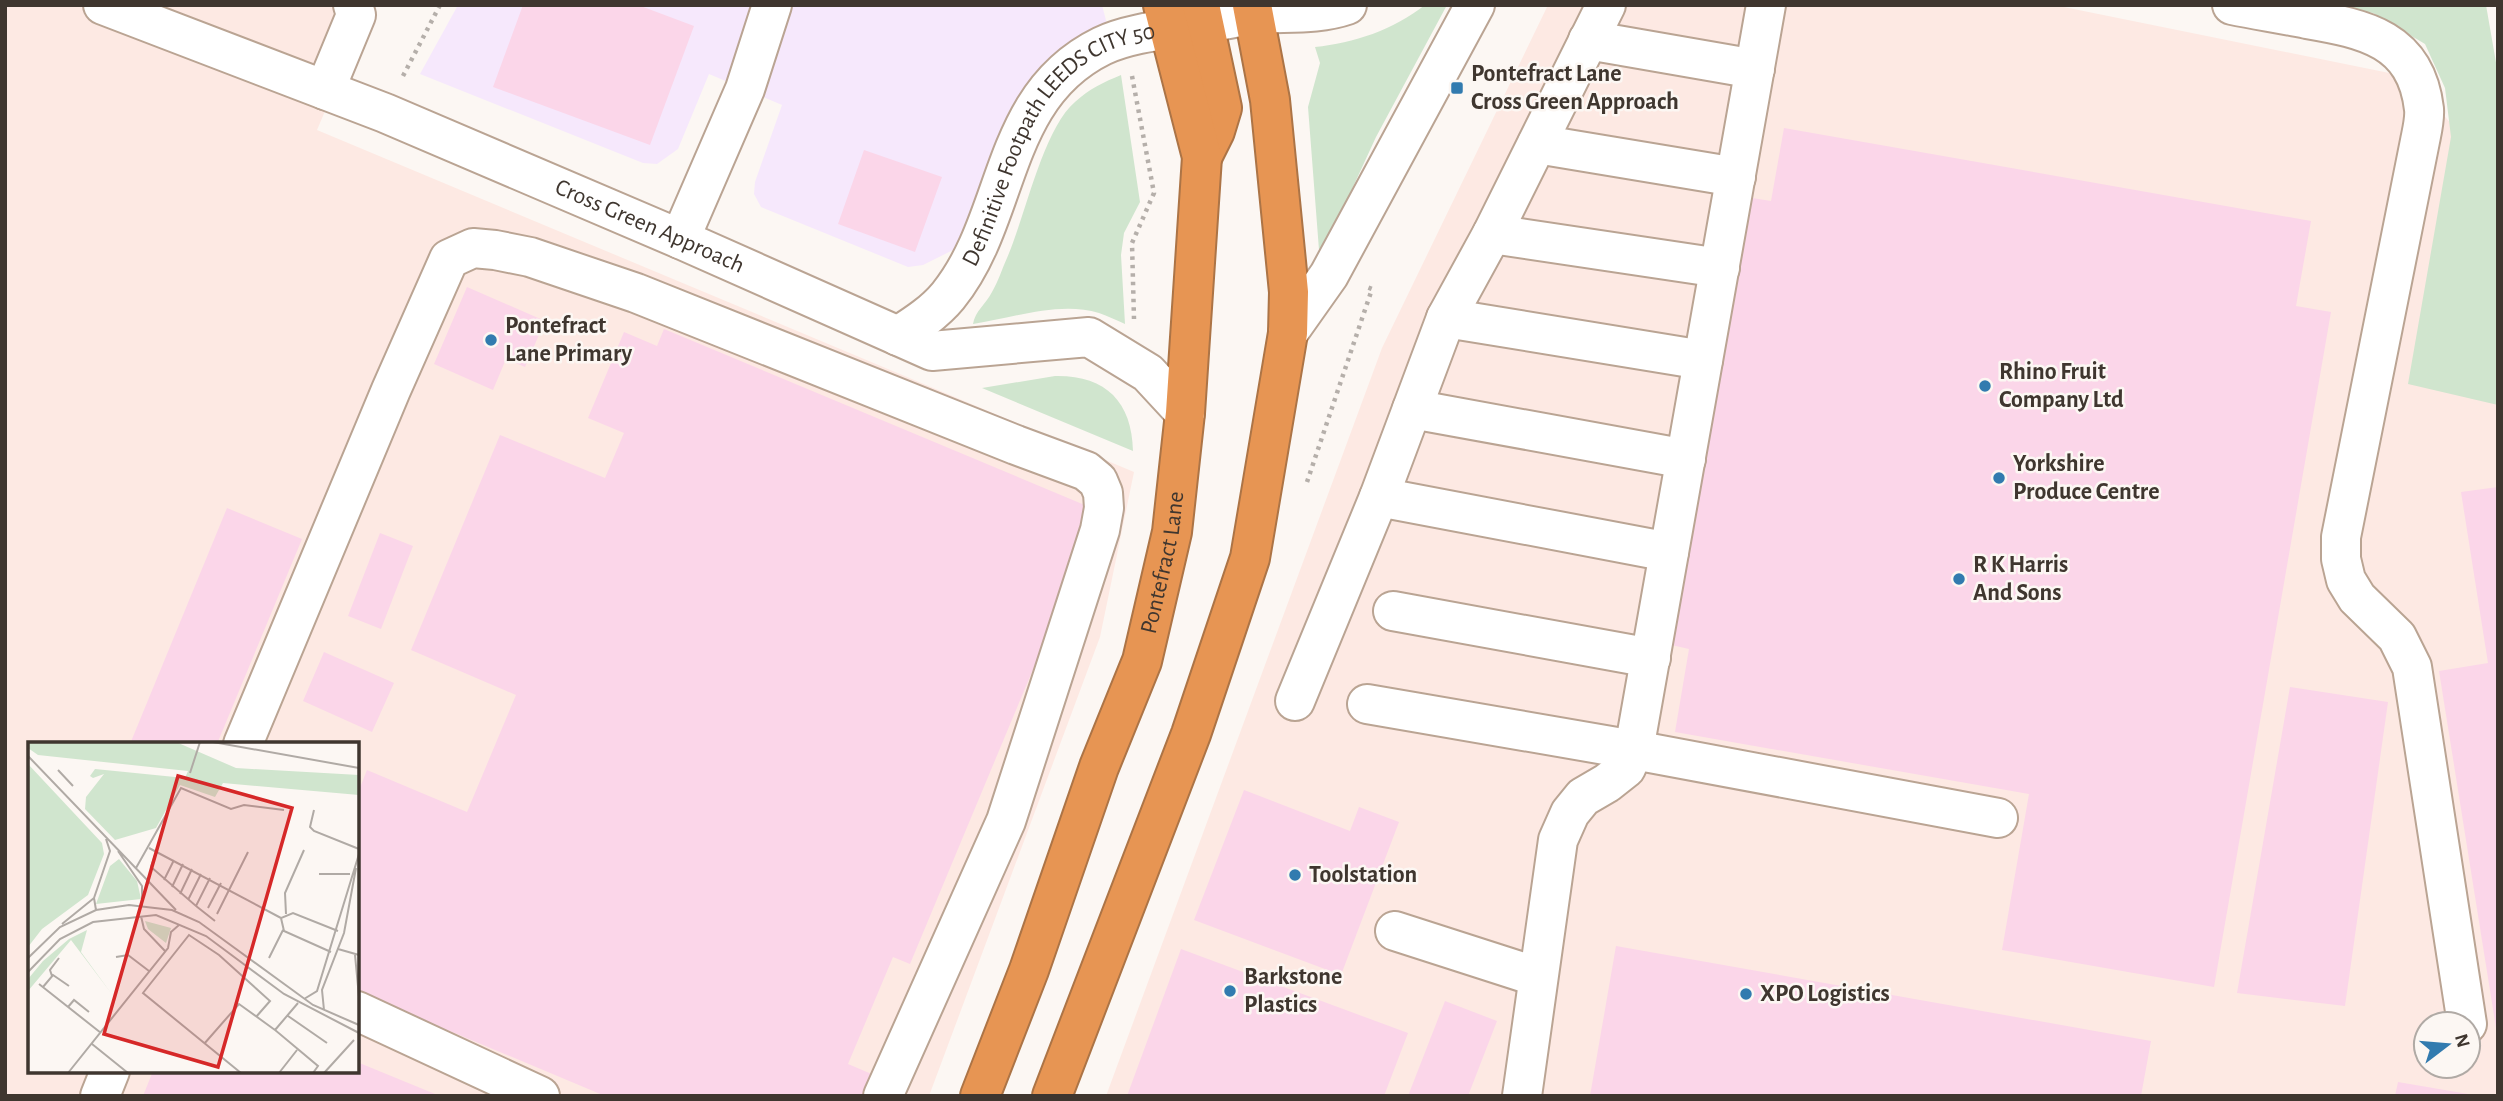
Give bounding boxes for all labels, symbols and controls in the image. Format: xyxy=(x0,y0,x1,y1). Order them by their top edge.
street label: Definitive Footpath LEEDS CITY 50 xyxy=(958,19,1157,270)
place label: Pontefract Lane Cross Green Approach xyxy=(1471,62,1679,114)
marker: Pontefract Lane Cross Green Approach xyxy=(1449,80,1465,96)
street label: Cross Green Approach xyxy=(552,175,748,278)
place label: Pontefract Lane Primary xyxy=(505,314,632,366)
marker: Pontefract Lane Primary xyxy=(483,332,499,348)
place label: Rhino Fruit Company Ltd xyxy=(1999,360,2124,412)
marker: Rhino Fruit Company Ltd xyxy=(1977,378,1993,394)
place label: Yorkshire Produce Centre xyxy=(2013,452,2160,504)
marker: Yorkshire Produce Centre xyxy=(1991,470,2007,486)
street label: Pontefract Lane xyxy=(1137,490,1188,636)
place label: R K Harris And Sons xyxy=(1973,553,2068,605)
marker: R K Harris And Sons xyxy=(1951,571,1967,587)
inset map xyxy=(28,742,359,1073)
place label: Toolstation xyxy=(1309,863,1417,887)
marker: Toolstation xyxy=(1287,867,1303,883)
place label: Barkstone Plastics xyxy=(1244,965,1342,1017)
place label: XPO Logistics xyxy=(1760,982,1890,1006)
marker: Barkstone Plastics xyxy=(1222,983,1238,999)
marker: XPO Logistics xyxy=(1738,986,1754,1002)
north arrow xyxy=(2412,1010,2482,1080)
text: N xyxy=(2451,1032,2473,1050)

